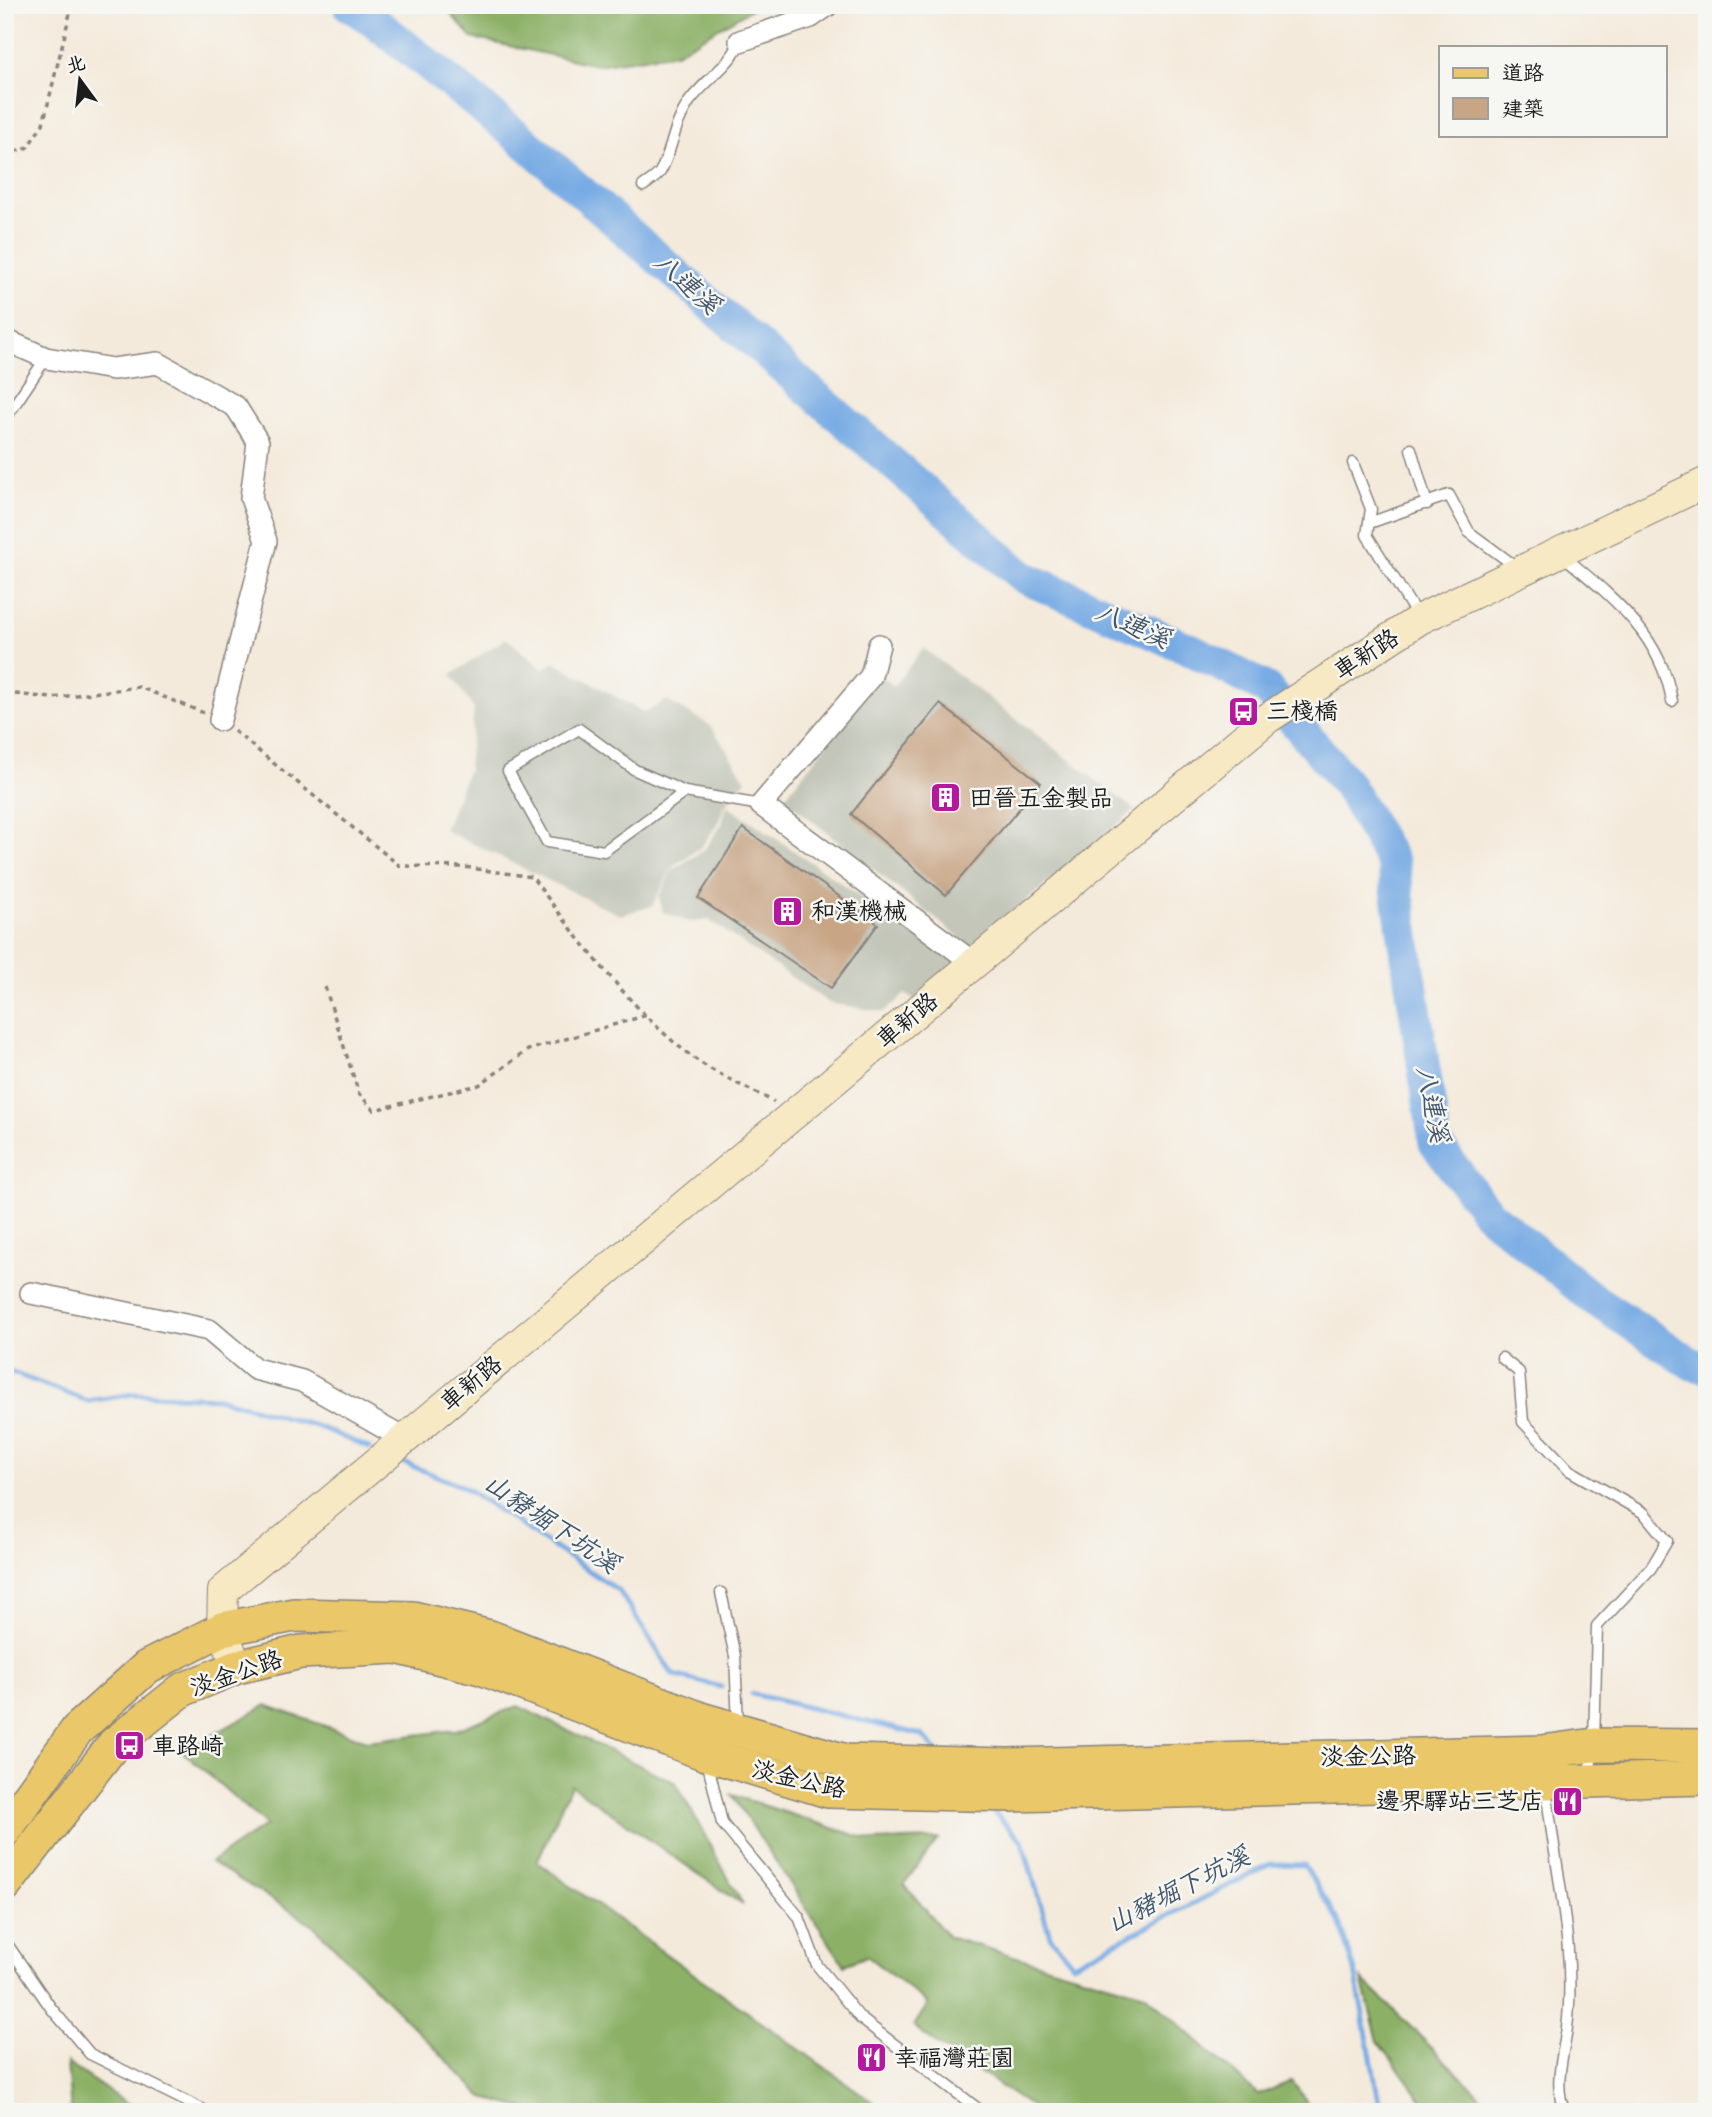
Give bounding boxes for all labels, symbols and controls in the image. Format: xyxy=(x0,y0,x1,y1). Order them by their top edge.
north arrow xyxy=(46,46,116,116)
legend xyxy=(1439,46,1666,136)
text: 北 xyxy=(64,50,88,79)
text: 道路 xyxy=(1502,60,1544,86)
text: 建築 xyxy=(1502,96,1544,122)
water label: 八連溪 xyxy=(646,245,728,323)
water label: 八連溪 xyxy=(1090,595,1177,657)
street label: 車新路 xyxy=(1328,622,1404,686)
bus stop icon: 三棧橋 xyxy=(1226,694,1260,728)
place label: 三棧橋 xyxy=(1266,696,1338,726)
building icon: 田晉五金製品 xyxy=(929,781,963,815)
place label: 田晉五金製品 xyxy=(969,783,1113,813)
building icon: 和漢機械 xyxy=(771,894,805,928)
place label: 和漢機械 xyxy=(811,896,907,926)
street label: 車新路 xyxy=(870,985,944,1055)
water label: 八連溪 xyxy=(1408,1063,1457,1148)
street label: 車新路 xyxy=(434,1348,508,1418)
water label: 山豬堀下坑溪 xyxy=(478,1466,627,1582)
street label: 淡金公路 xyxy=(186,1643,286,1703)
bus stop icon: 車路崎 xyxy=(112,1729,146,1763)
place label: 車路崎 xyxy=(152,1731,224,1761)
street label: 淡金公路 xyxy=(1320,1740,1416,1772)
street label: 淡金公路 xyxy=(749,1754,849,1804)
restaurant icon: 邊界驛站三芝店 xyxy=(1550,1784,1584,1818)
place label: 邊界驛站三芝店 xyxy=(1376,1786,1544,1816)
water label: 山豬堀下坑溪 xyxy=(1101,1838,1257,1940)
restaurant icon: 幸福灣莊園 xyxy=(854,2041,888,2075)
place label: 幸福灣莊園 xyxy=(894,2043,1014,2073)

